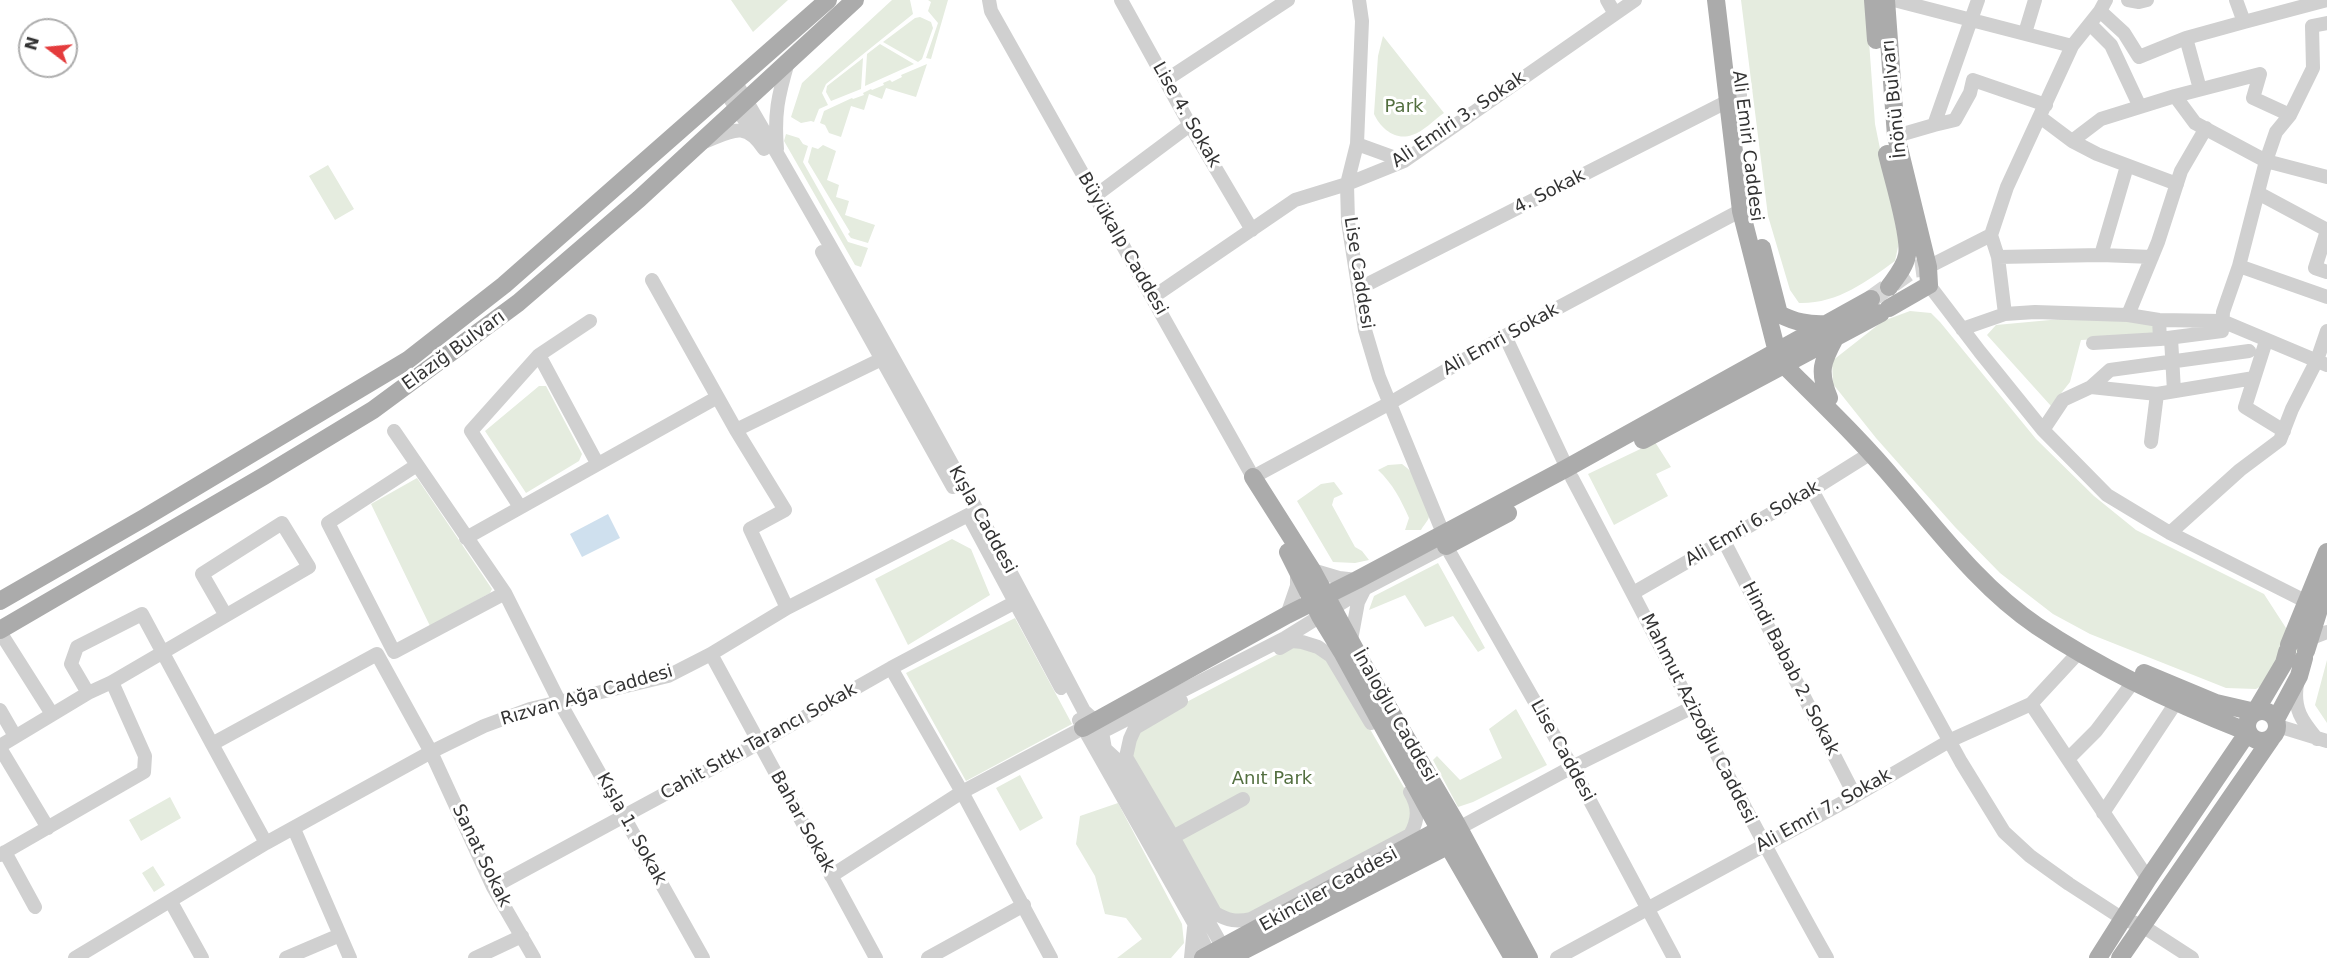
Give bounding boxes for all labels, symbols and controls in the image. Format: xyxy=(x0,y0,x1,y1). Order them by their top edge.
north arrow xyxy=(18,18,78,78)
text: N xyxy=(21,34,43,53)
street label: İnönü Bulvarı xyxy=(1878,39,1912,159)
street label: Lise 4. Sokak xyxy=(1147,58,1225,172)
street label: Ali Emiri 3. Sokak xyxy=(1388,67,1530,173)
street label: Ali Emiri Caddesi xyxy=(1727,69,1767,223)
park label: Park xyxy=(1385,96,1423,118)
street label: 4. Sokak xyxy=(1511,165,1589,219)
street label: Büyükalp Caddesi xyxy=(1072,169,1172,319)
street label: Lise Caddesi xyxy=(1338,215,1378,331)
street label: Ali Emri Sokak xyxy=(1439,299,1563,381)
street label: Elazığ Bulvarı xyxy=(398,306,510,396)
street label: Kışla Caddesi xyxy=(944,462,1020,578)
street label: Ali Emri 6. Sokak xyxy=(1682,477,1824,571)
street label: Hindi Babab 2. Sokak xyxy=(1737,579,1843,759)
street label: Mahmut Azizoğlu Caddesi xyxy=(1636,611,1760,827)
street label: İnaloğlu Caddesi xyxy=(1347,646,1441,786)
street label: Rızvan Ağa Caddesi xyxy=(498,661,676,731)
street label: Cahit Sıtkı Tarancı Sokak xyxy=(657,679,861,805)
street label: Lise Caddesi xyxy=(1525,696,1599,806)
street label: Ali Emri 7. Sokak xyxy=(1752,765,1896,857)
street label: Bahar Sokak xyxy=(765,767,839,877)
park label: Anıt Park xyxy=(1232,768,1312,790)
street label: Kışla 1. Sokak xyxy=(591,769,671,889)
street label: Sanat Sokak xyxy=(447,801,515,911)
street label: Ekinciler Caddesi xyxy=(1256,843,1402,937)

